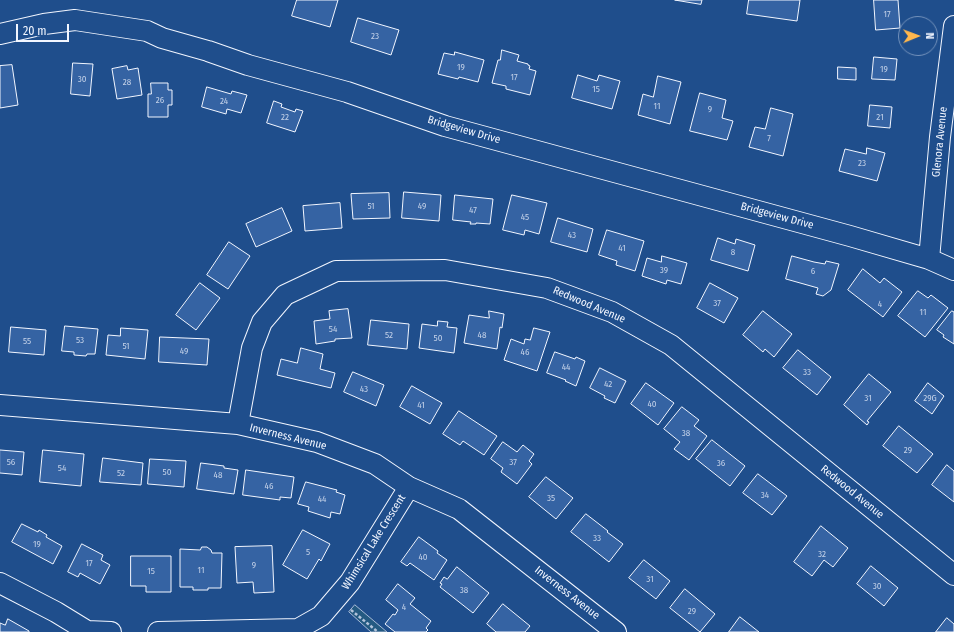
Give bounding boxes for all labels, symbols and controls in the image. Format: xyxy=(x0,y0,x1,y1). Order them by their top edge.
house number: 17 xyxy=(883,9,891,19)
scale bar xyxy=(18,16,71,42)
north arrow xyxy=(898,16,938,56)
text: 20 m xyxy=(23,24,47,38)
house number: 23 xyxy=(371,31,379,41)
text: N xyxy=(923,32,936,39)
house number: 19 xyxy=(457,62,465,72)
house number: 19 xyxy=(880,64,888,74)
house number: 17 xyxy=(510,72,518,82)
house number: 30 xyxy=(78,74,86,84)
house number: 28 xyxy=(123,77,131,87)
house number: 15 xyxy=(592,84,600,94)
house number: 26 xyxy=(156,95,164,105)
house number: 24 xyxy=(220,96,228,106)
house number: 11 xyxy=(654,101,660,111)
house number: 9 xyxy=(708,104,712,114)
street label: Glenora Avenue xyxy=(930,106,950,178)
house number: 22 xyxy=(281,112,289,122)
house number: 21 xyxy=(876,112,884,122)
street label: Bridgeview Drive xyxy=(426,113,502,147)
house number: 7 xyxy=(767,133,771,143)
house number: 23 xyxy=(858,158,866,168)
street label: Bridgeview Drive xyxy=(739,200,815,232)
house number: 51 xyxy=(367,201,375,211)
house number: 49 xyxy=(418,201,426,211)
house number: 47 xyxy=(469,205,477,215)
house number: 45 xyxy=(521,212,529,222)
house number: 43 xyxy=(568,230,576,240)
house number: 41 xyxy=(618,243,626,253)
house number: 8 xyxy=(731,247,735,257)
house number: 39 xyxy=(660,265,668,275)
house number: 6 xyxy=(811,266,815,276)
street label: Redwood Avenue xyxy=(551,284,627,326)
house number: 37 xyxy=(713,298,721,308)
house number: 4 xyxy=(878,299,882,309)
house number: 11 xyxy=(920,307,926,317)
house number: 54 xyxy=(329,324,337,334)
house number: 52 xyxy=(385,330,393,340)
house number: 48 xyxy=(478,330,486,340)
house number: 50 xyxy=(434,333,442,343)
house number: 53 xyxy=(76,335,84,345)
house number: 55 xyxy=(23,336,31,346)
house number: 51 xyxy=(122,341,130,351)
house number: 49 xyxy=(180,346,188,356)
house number: 46 xyxy=(521,347,529,357)
house number: 44 xyxy=(562,362,570,372)
house number: 33 xyxy=(803,367,811,377)
house number: 42 xyxy=(604,379,612,389)
house number: 43 xyxy=(360,384,368,394)
house number: 31 xyxy=(864,393,872,403)
house number: 29G xyxy=(923,393,937,403)
house number: 40 xyxy=(647,399,657,409)
house number: 41 xyxy=(417,400,425,410)
street label: Inverness Avenue xyxy=(248,421,328,453)
house number: 38 xyxy=(682,428,690,438)
house number: 29 xyxy=(904,445,912,455)
house number: 56 xyxy=(7,457,15,467)
house number: 37 xyxy=(509,457,517,467)
house number: 36 xyxy=(717,458,725,468)
street label: Redwood Avenue xyxy=(818,462,886,522)
house number: 54 xyxy=(58,463,66,473)
house number: 50 xyxy=(163,467,171,477)
house number: 52 xyxy=(117,468,125,478)
house number: 48 xyxy=(214,470,222,480)
house number: 46 xyxy=(265,481,273,491)
house number: 34 xyxy=(761,490,769,500)
street label: Whimsical Lake Crescent xyxy=(339,492,409,592)
house number: 35 xyxy=(547,493,555,503)
house number: 44 xyxy=(318,494,326,504)
house number: 33 xyxy=(593,533,601,543)
house number: 19 xyxy=(33,539,41,549)
house number: 5 xyxy=(306,547,310,557)
house number: 32 xyxy=(818,549,826,559)
house number: 40 xyxy=(418,552,428,562)
house number: 17 xyxy=(85,558,93,568)
house number: 9 xyxy=(252,560,256,570)
street label: Inverness Avenue xyxy=(532,564,602,622)
house number: 11 xyxy=(198,565,204,575)
house number: 15 xyxy=(147,566,155,576)
house number: 31 xyxy=(646,574,654,584)
house number: 30 xyxy=(873,581,881,591)
house number: 38 xyxy=(460,585,468,595)
house number: 4 xyxy=(402,602,406,612)
house number: 29 xyxy=(688,606,696,616)

